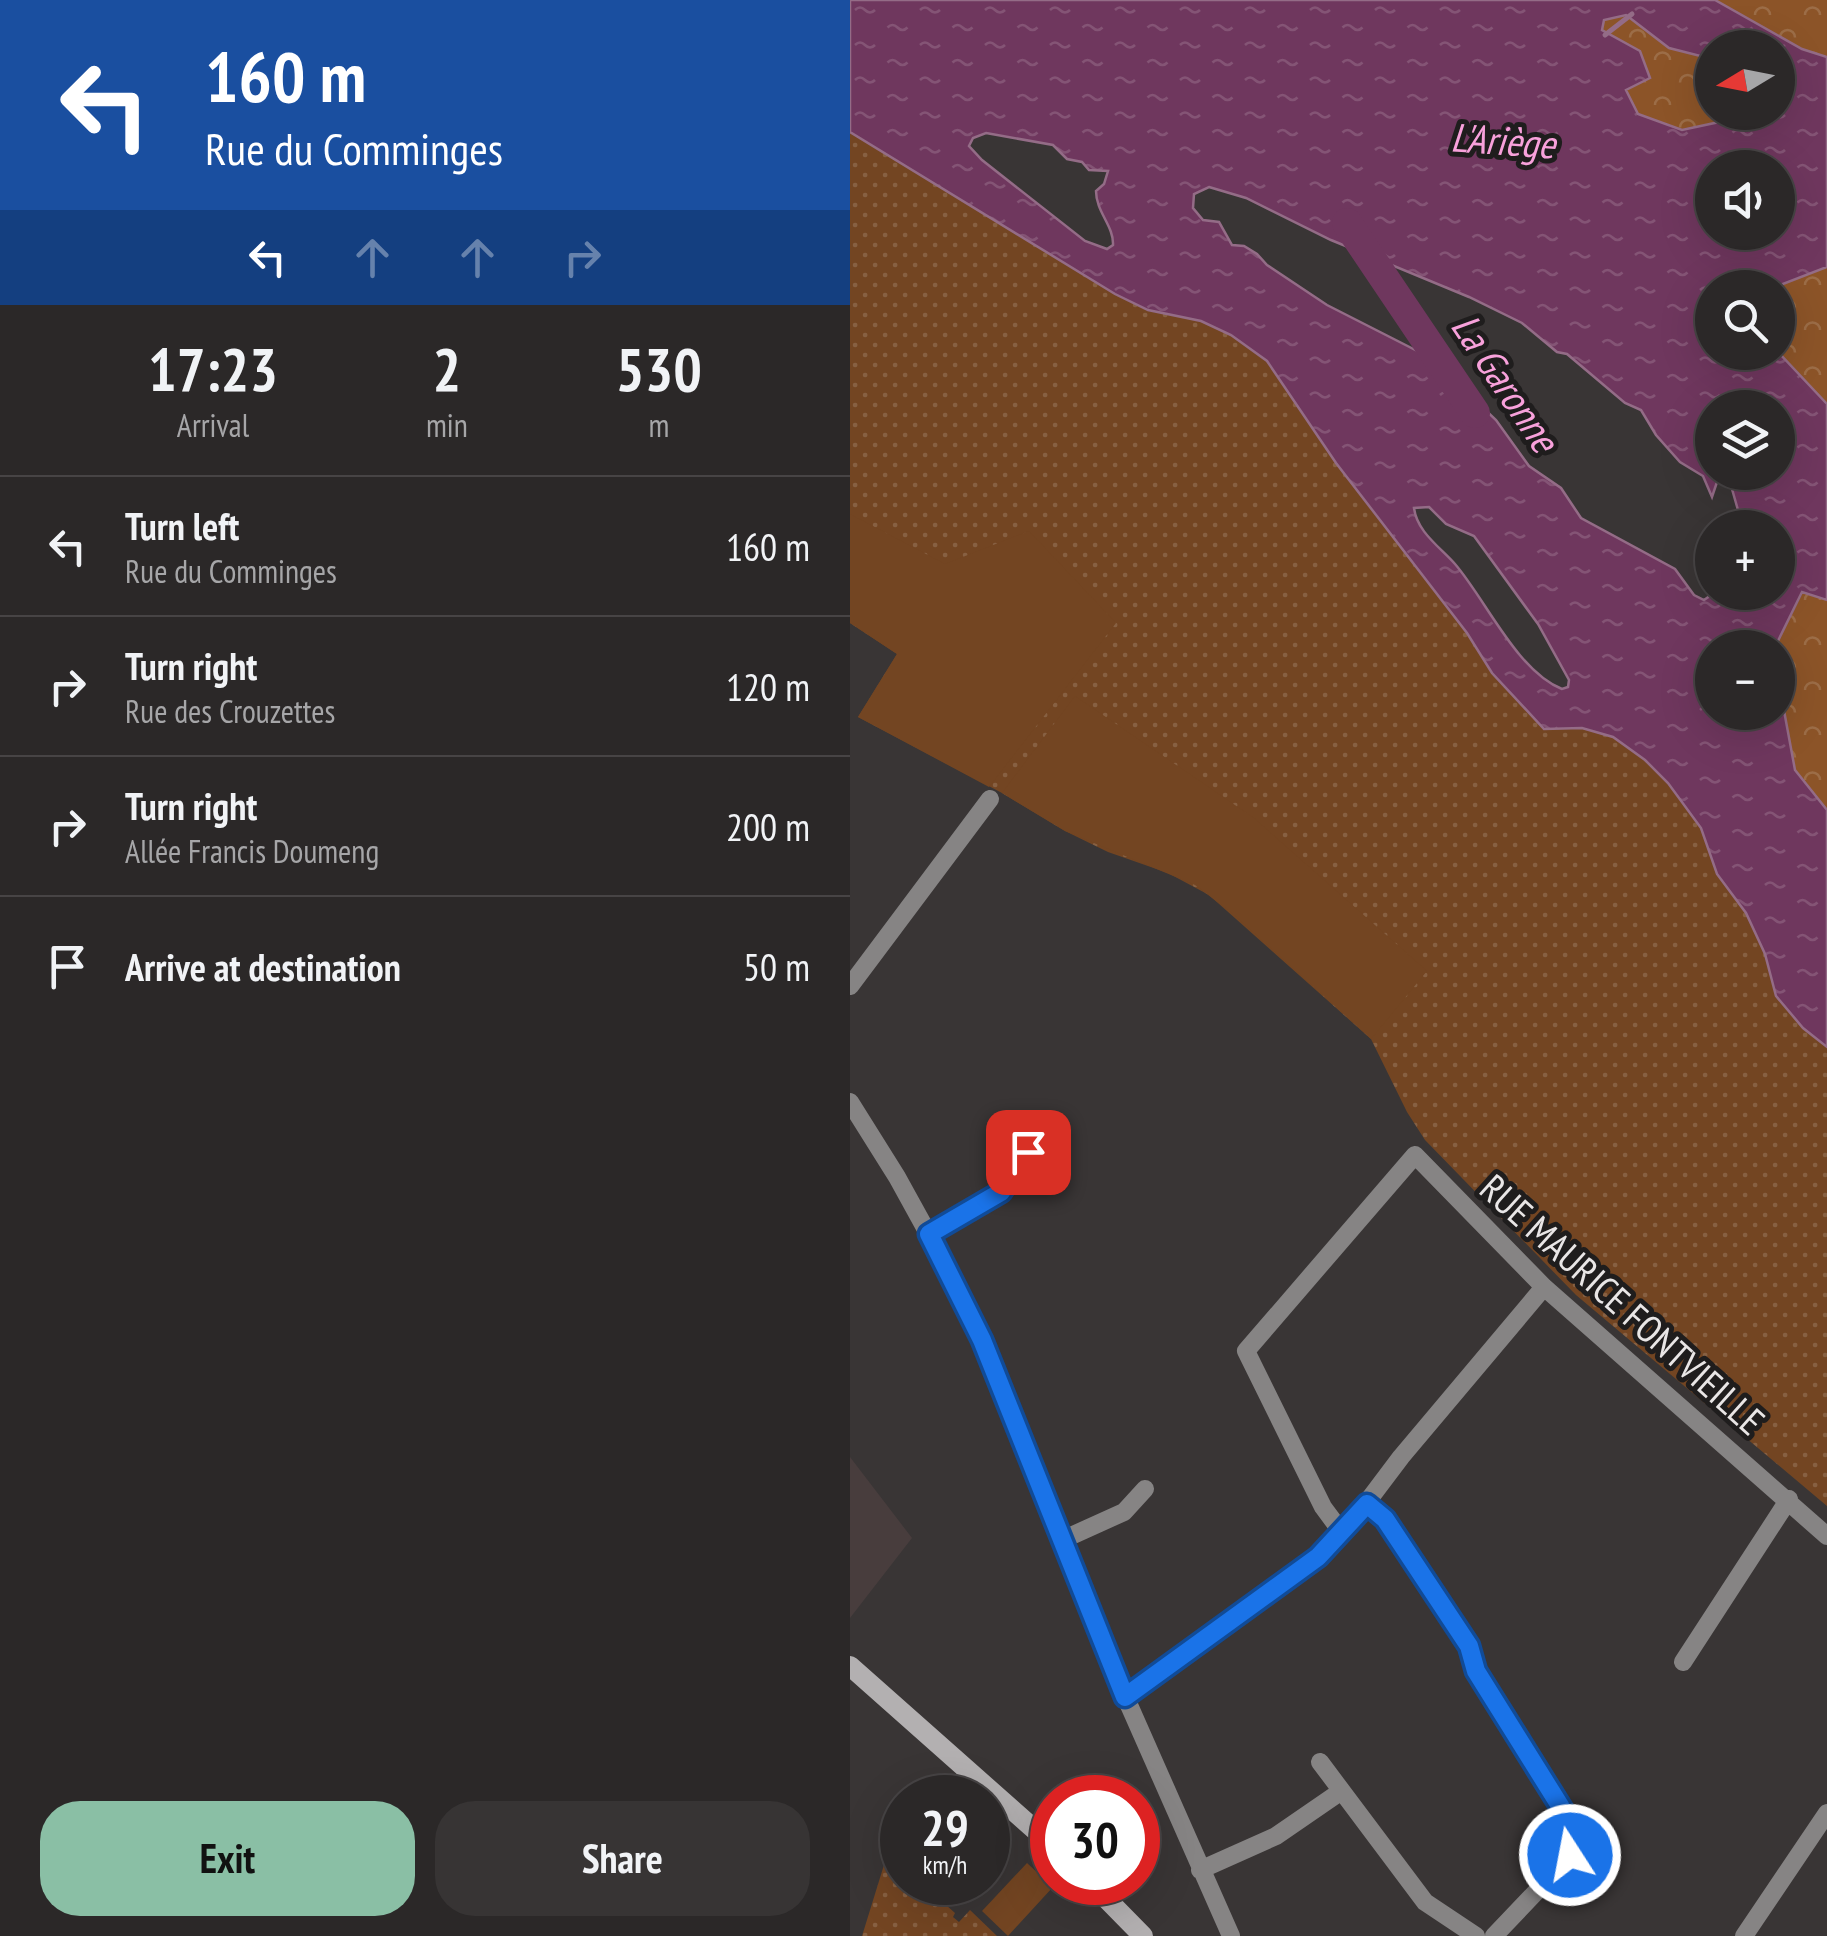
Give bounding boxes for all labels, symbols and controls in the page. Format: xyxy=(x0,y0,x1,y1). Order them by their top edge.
north arrow xyxy=(1695,30,1795,130)
map controls xyxy=(1695,30,1795,730)
text: 160 m xyxy=(205,31,366,121)
icon: left xyxy=(40,40,170,170)
water label: L'Ariège xyxy=(1449,110,1559,170)
text: Rue du Comminges xyxy=(205,119,503,177)
button: sound xyxy=(1695,150,1795,250)
icon: left xyxy=(240,230,295,285)
icon: ahead xyxy=(345,230,400,285)
icon: ahead xyxy=(450,230,505,285)
icon: right xyxy=(555,230,610,285)
button: search xyxy=(1695,270,1795,370)
water label: La Garonne xyxy=(1441,303,1572,464)
text: 17:23 xyxy=(148,330,278,408)
text: 2 xyxy=(433,330,461,408)
text: 530 xyxy=(616,330,702,408)
button: layers xyxy=(1695,390,1795,490)
text: Arrival xyxy=(177,404,249,446)
text: min xyxy=(426,404,468,446)
text: m xyxy=(648,404,669,446)
text: Turn left xyxy=(125,501,239,550)
button: + xyxy=(1695,510,1795,610)
icon: left xyxy=(40,519,95,574)
text: 160 m xyxy=(726,522,810,571)
text: Rue du Comminges xyxy=(125,550,337,592)
button: − xyxy=(1695,630,1795,730)
text: Turn right xyxy=(125,641,257,690)
icon: right xyxy=(40,659,95,714)
text: 120 m xyxy=(726,662,810,711)
text: Rue des Crouzettes xyxy=(125,690,335,732)
text: Turn right xyxy=(125,781,257,830)
icon: right xyxy=(40,799,95,854)
text: 200 m xyxy=(726,802,810,851)
text: Allée Francis Doumeng xyxy=(125,830,379,872)
icon: arrive xyxy=(40,939,95,994)
text: Arrive at destination xyxy=(125,942,401,991)
text: 50 m xyxy=(743,942,810,991)
pin xyxy=(986,1110,1071,1195)
icon: arrive xyxy=(1001,1125,1056,1180)
street label: RUE MAURICE FONTVIEILLE xyxy=(1470,1163,1776,1445)
speed limit sign: 30 xyxy=(1030,1775,1160,1905)
text: 29 xyxy=(921,1795,969,1860)
button: Exit xyxy=(40,1801,415,1916)
button: Share xyxy=(435,1801,810,1916)
position arrow xyxy=(1518,1803,1622,1907)
text: km/h xyxy=(923,1849,967,1881)

